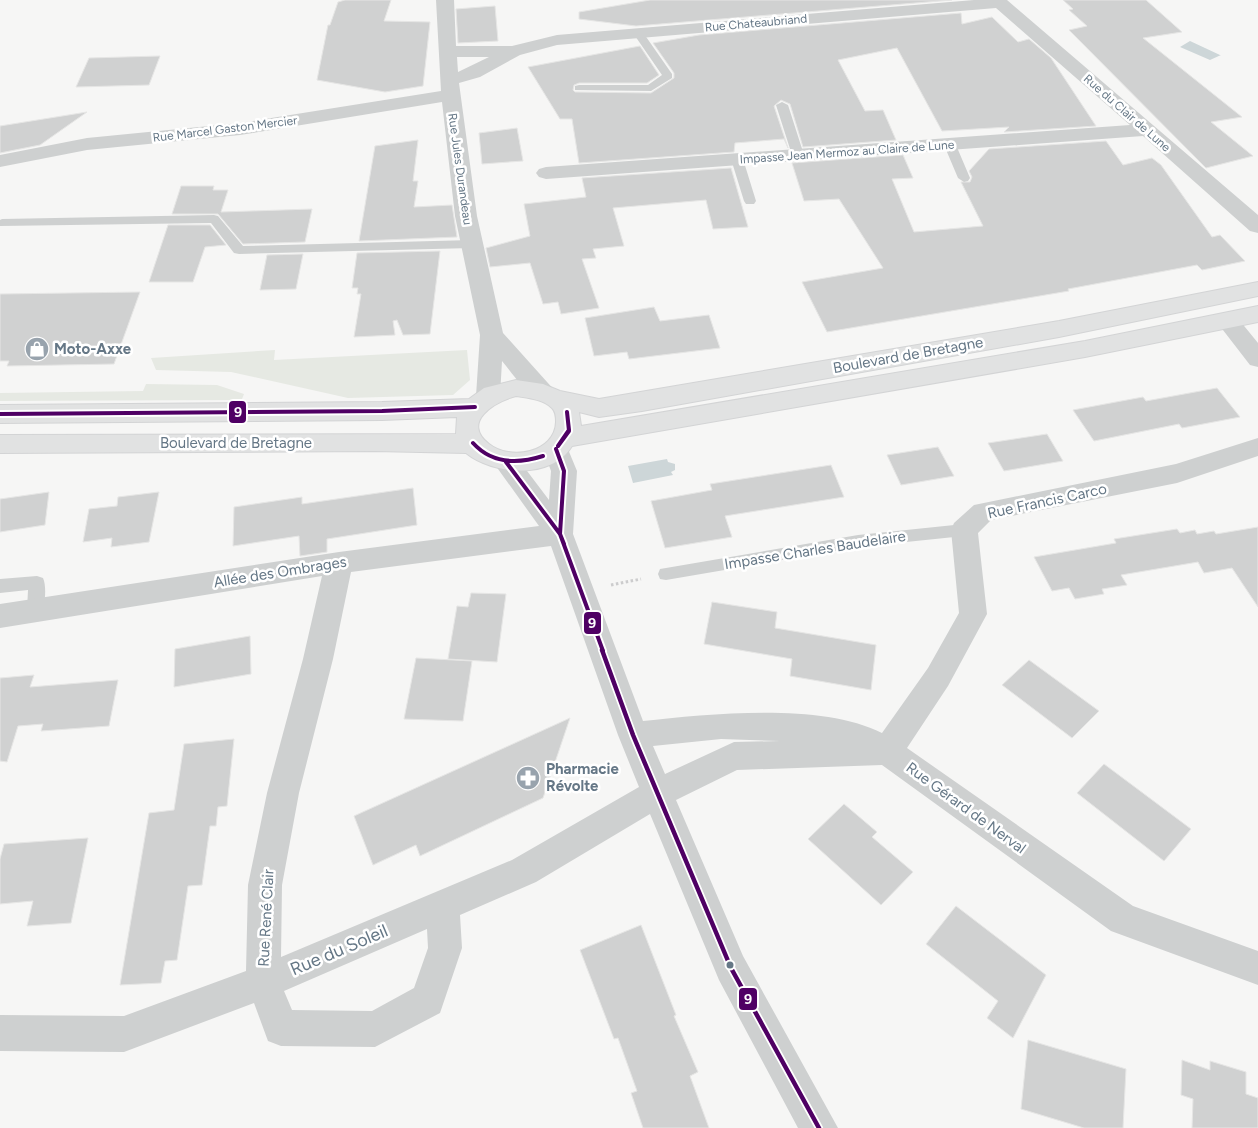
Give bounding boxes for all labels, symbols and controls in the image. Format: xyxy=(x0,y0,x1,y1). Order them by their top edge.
street label: Rue Chateaubriand xyxy=(704,12,808,34)
street label: Rue du Clair de Lune xyxy=(1081,72,1174,155)
street label: Rue Jules Durandeau xyxy=(445,112,475,226)
street label: Rue Marcel Gaston Mercier xyxy=(152,113,298,145)
street label: Impasse Jean Mermoz au Claire de Lune xyxy=(739,137,955,166)
street label: Boulevard de Bretagne xyxy=(832,333,984,377)
shop icon: Moto-Axxe xyxy=(24,336,50,362)
place label: Moto-Axxe xyxy=(54,340,132,358)
line badge: 9 xyxy=(228,400,247,424)
text: 9 xyxy=(234,404,242,421)
street label: Boulevard de Bretagne xyxy=(160,434,312,452)
street label: Rue Francis Carco xyxy=(986,480,1109,522)
street label: Impasse Charles Baudelaire xyxy=(723,527,907,573)
street label: Allée des Ombrages xyxy=(212,553,348,591)
line badge: 9 xyxy=(583,611,602,635)
text: 9 xyxy=(588,615,596,632)
street label: Rue Gérard de Nerval xyxy=(903,758,1029,858)
place label: Pharmacie Révolte xyxy=(546,760,619,795)
pharmacy icon: Pharmacie Révolte xyxy=(515,765,541,791)
street label: Rue René Clair xyxy=(254,869,278,967)
street label: Rue du Soleil xyxy=(287,920,391,980)
unlabelled marker xyxy=(725,960,735,970)
line badge: 9 xyxy=(738,987,758,1011)
text: 9 xyxy=(744,991,752,1008)

